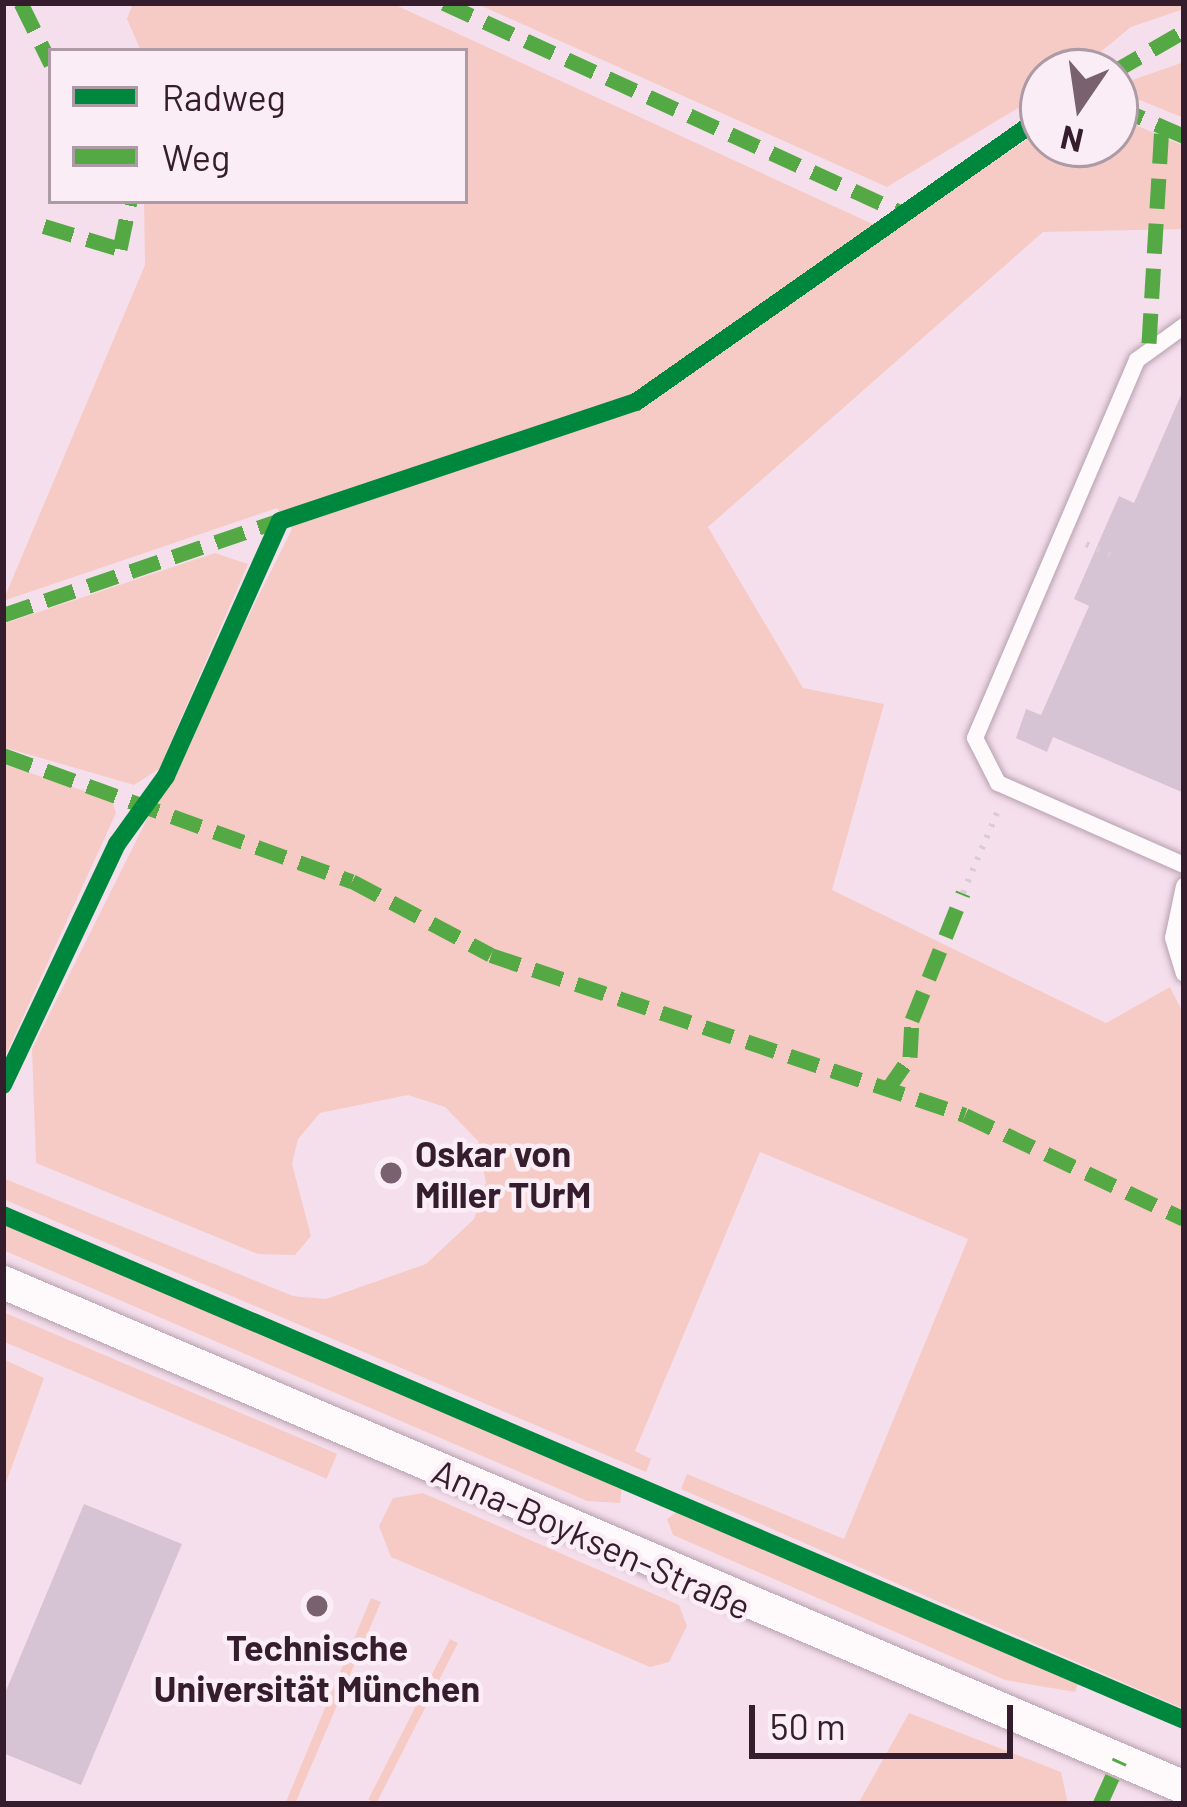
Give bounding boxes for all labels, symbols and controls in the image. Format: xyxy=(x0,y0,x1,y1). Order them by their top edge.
legend xyxy=(48,48,468,204)
north arrow xyxy=(1019,48,1139,168)
text: Radweg xyxy=(162,75,286,118)
text: N xyxy=(1056,118,1087,162)
text: Weg xyxy=(162,135,230,178)
place label: Oskar von Miller TUrM xyxy=(415,1130,591,1215)
marker: Oskar von Miller TUrM xyxy=(378,1160,404,1186)
street label: Anna-Boyksen-Straße xyxy=(426,1448,758,1628)
marker: Technische Universität München xyxy=(304,1593,330,1619)
place label: Technische Universität München xyxy=(154,1624,480,1709)
scale bar xyxy=(755,1681,1019,1755)
text: 50 m xyxy=(770,1704,846,1747)

